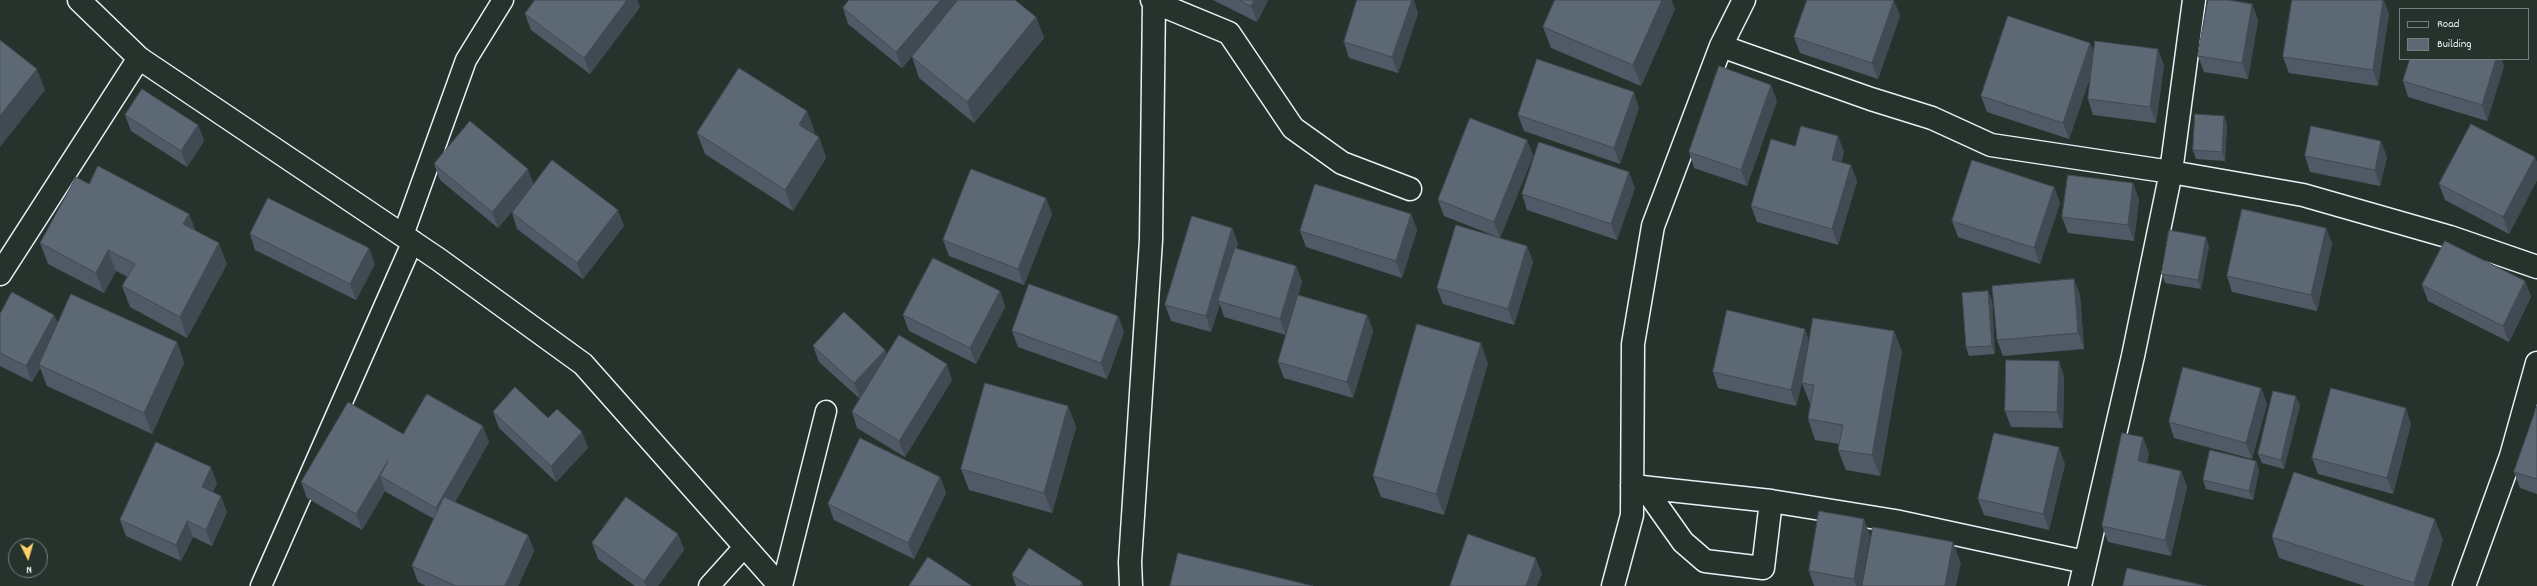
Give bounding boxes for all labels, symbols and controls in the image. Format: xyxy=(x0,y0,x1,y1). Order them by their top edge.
legend xyxy=(2399,8,2529,60)
text: Road xyxy=(2437,16,2459,33)
text: Building xyxy=(2437,36,2472,53)
north arrow xyxy=(8,538,48,578)
text: N xyxy=(26,561,32,577)

